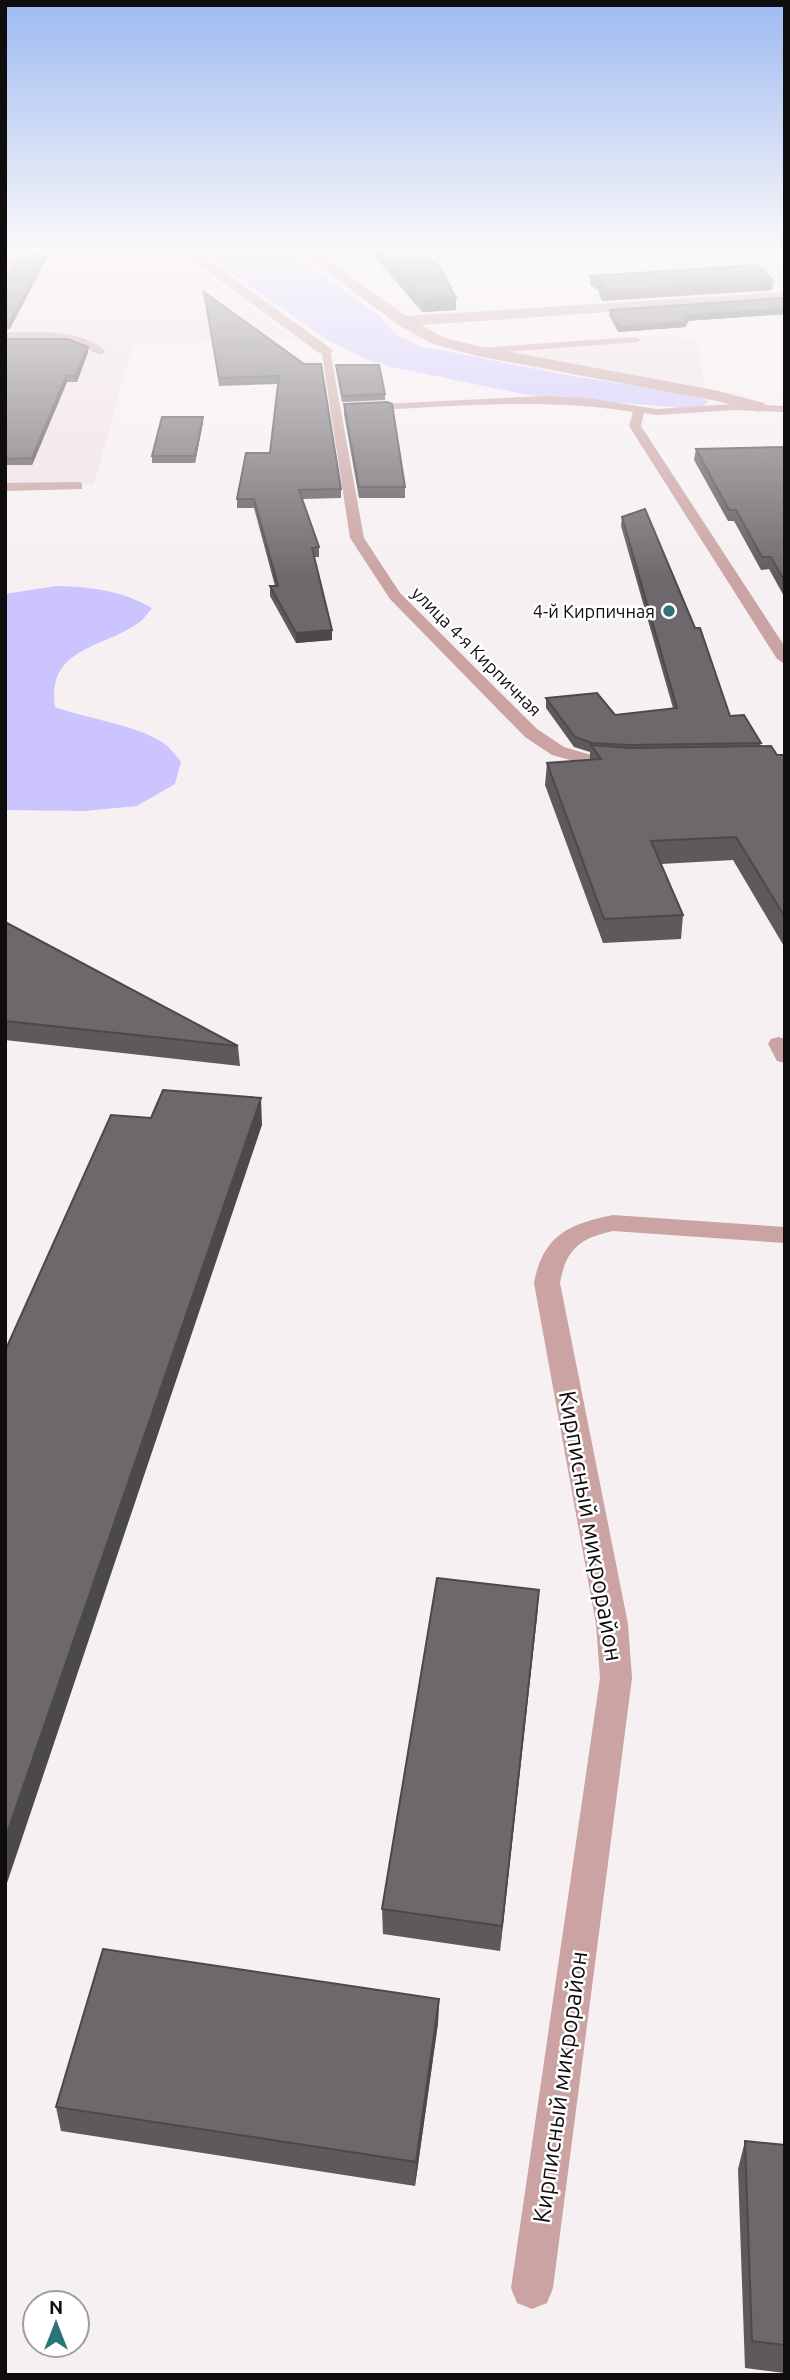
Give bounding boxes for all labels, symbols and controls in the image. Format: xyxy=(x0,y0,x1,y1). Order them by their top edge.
street label: улица 4-я Кирпичная xyxy=(408,582,546,720)
place label: 4-й Кирпичная xyxy=(533,601,655,621)
marker: 4-й Кирпичная xyxy=(661,603,677,619)
street label: Кирписный микрорайон xyxy=(554,1389,628,1663)
street label: Кирписный микрорайон xyxy=(528,1949,592,2225)
north arrow xyxy=(21,2289,91,2359)
text: N xyxy=(49,2296,63,2318)

